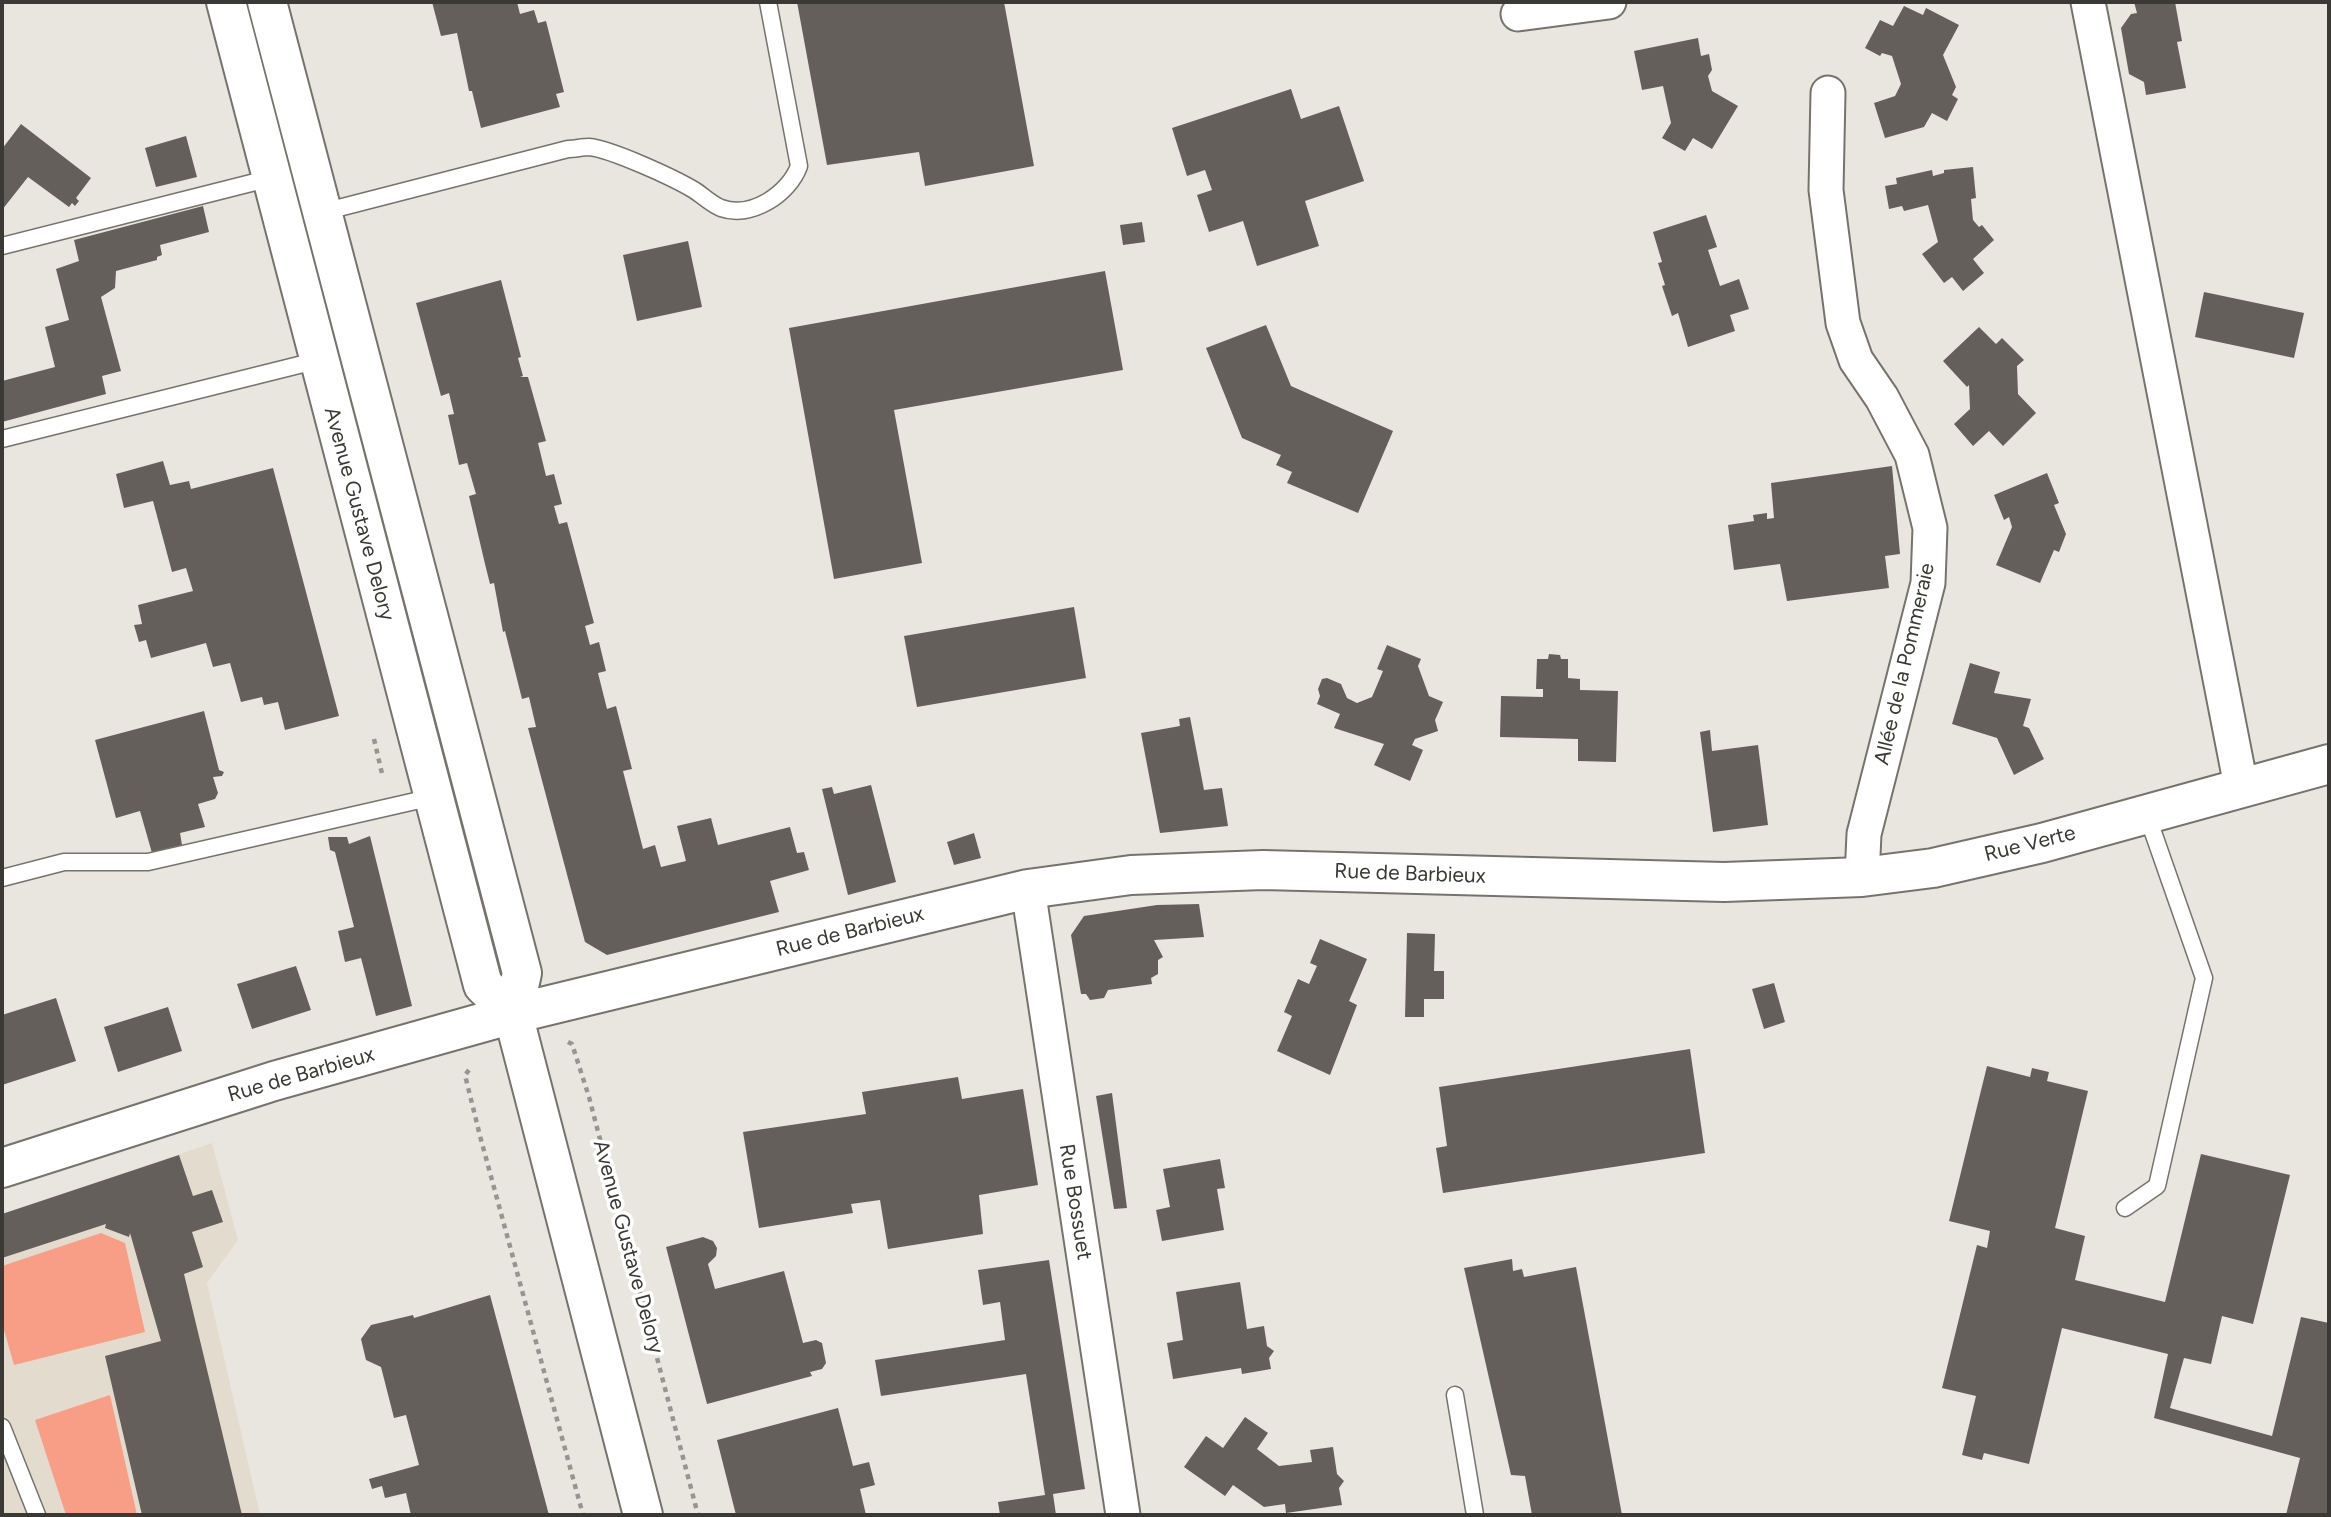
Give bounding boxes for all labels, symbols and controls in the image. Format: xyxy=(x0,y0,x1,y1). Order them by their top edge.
street label: Avenue Gustave Delory xyxy=(318,404,400,624)
street label: Allée de la Pommeraie xyxy=(1869,561,1941,767)
street label: Rue Verte xyxy=(1982,821,2078,867)
street label: Rue de Barbieux xyxy=(1334,859,1486,889)
street label: Rue de Barbieux xyxy=(773,901,927,963)
street label: Rue de Barbieux xyxy=(225,1042,377,1108)
street label: Avenue Gustave Delory xyxy=(587,1137,669,1357)
street label: Rue Bossuet xyxy=(1053,1142,1097,1262)

